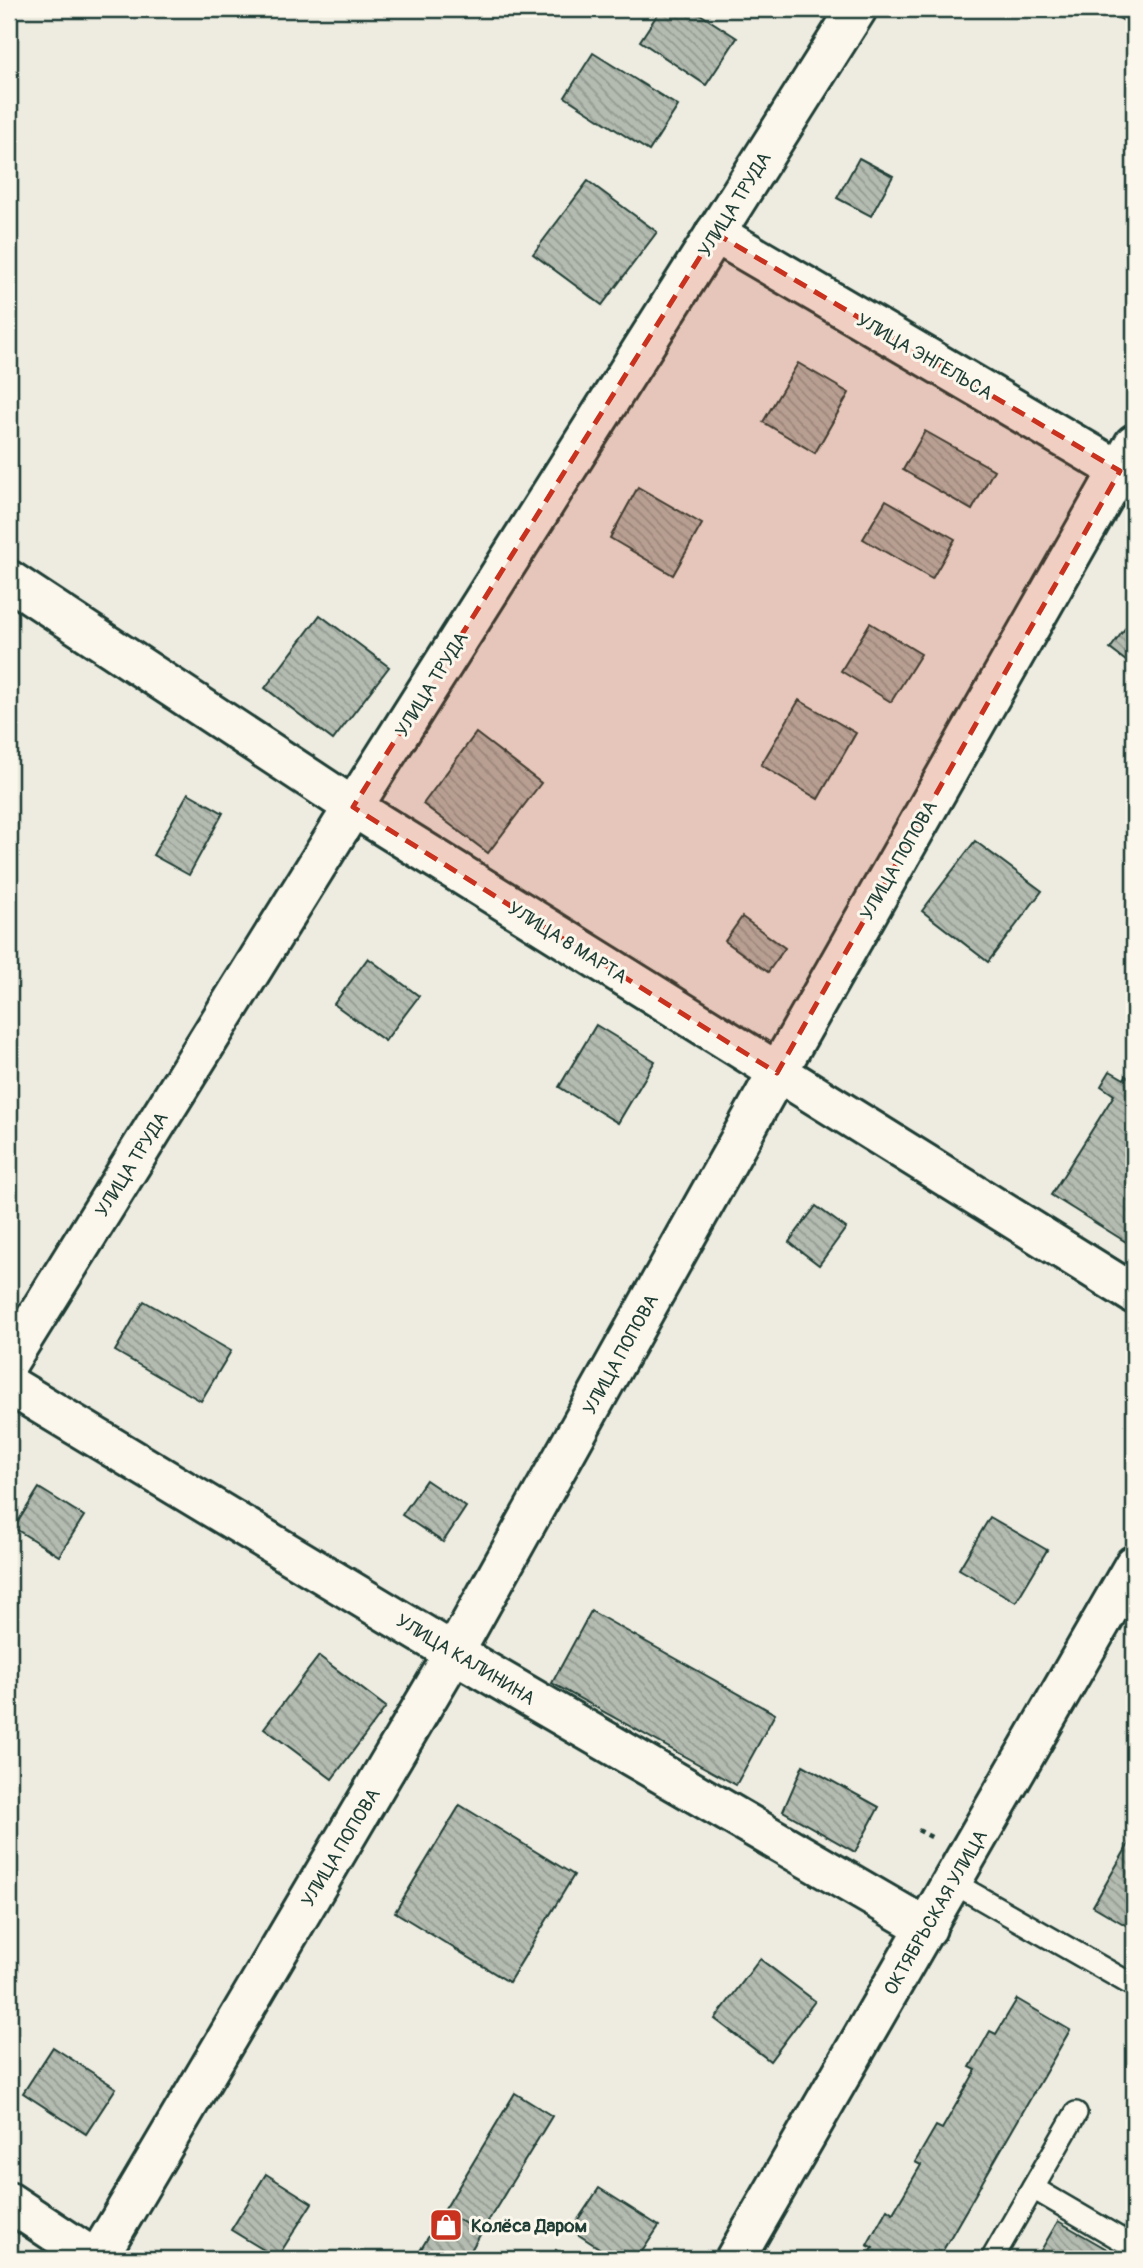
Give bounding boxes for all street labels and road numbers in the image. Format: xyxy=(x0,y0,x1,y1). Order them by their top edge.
street label: УЛИЦА ТРУДА xyxy=(693,148,777,261)
street label: УЛИЦА ЭНГЕЛЬСА xyxy=(852,308,997,406)
street label: УЛИЦА ТРУДА xyxy=(390,628,474,741)
street label: УЛИЦА ПОПОВА xyxy=(855,796,943,925)
street label: УЛИЦА 8 МАРТА xyxy=(503,897,632,989)
street label: УЛИЦА ТРУДА xyxy=(90,1108,174,1221)
street label: УЛИЦА ПОПОВА xyxy=(578,1290,664,1419)
street label: УЛИЦА КАЛИНИНА xyxy=(392,1609,539,1711)
street label: УЛИЦА ПОПОВА xyxy=(296,1784,386,1911)
street label: ОКТЯБРЬСКАЯ УЛИЦА xyxy=(879,1826,993,1999)

